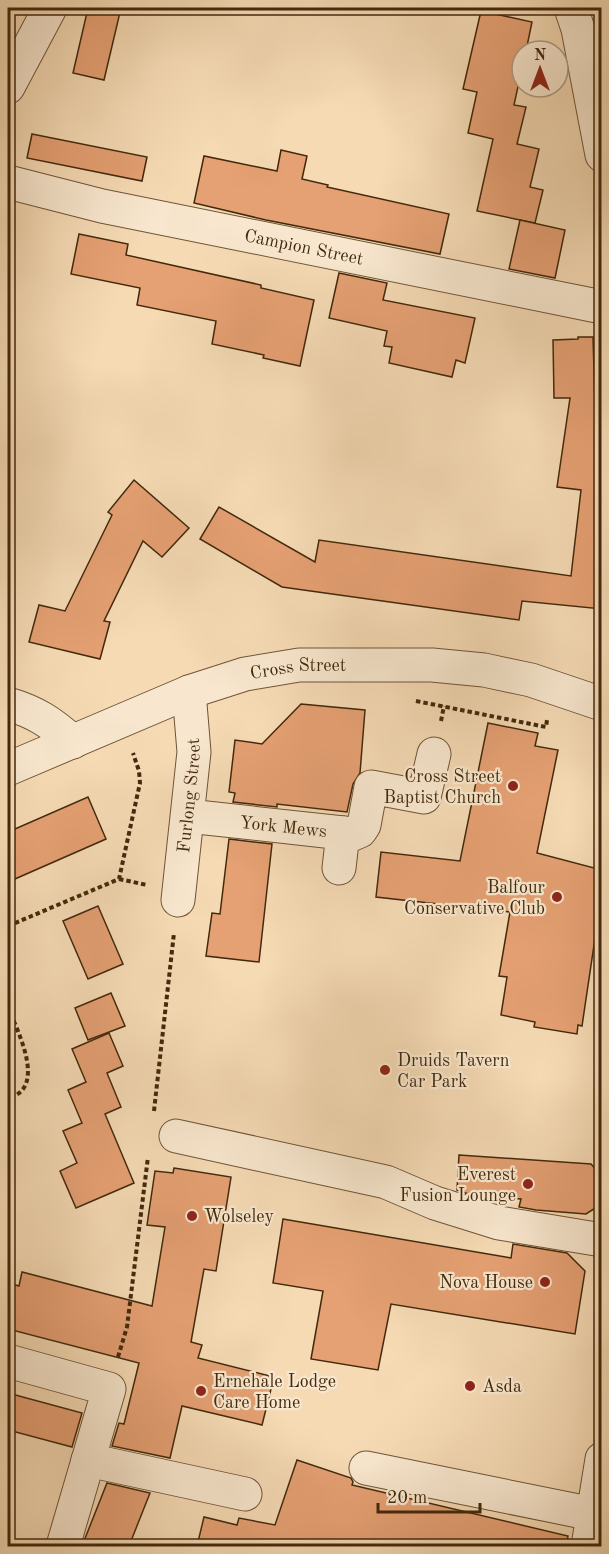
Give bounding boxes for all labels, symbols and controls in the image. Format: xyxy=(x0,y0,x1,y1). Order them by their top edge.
north arrow xyxy=(510,39,570,99)
text: N xyxy=(534,48,547,64)
street label: Campion Street xyxy=(243,227,365,269)
street label: Cross Street xyxy=(249,657,346,683)
street label: Furlong Street xyxy=(175,737,204,854)
place label: Cross Street Baptist Church xyxy=(384,768,501,807)
marker: Cross Street Baptist Church xyxy=(506,779,520,793)
street label: York Mews xyxy=(239,814,328,841)
place label: Balfour Conservative Club xyxy=(404,879,546,918)
marker: Balfour Conservative Club xyxy=(550,890,564,904)
place label: Druids Tavern Car Park xyxy=(397,1052,510,1091)
marker: Druids Tavern Car Park xyxy=(378,1063,392,1077)
place label: Everest Fusion Lounge xyxy=(400,1166,516,1205)
marker: Everest Fusion Lounge xyxy=(521,1177,535,1191)
place label: Wolseley xyxy=(204,1208,275,1226)
marker: Wolseley xyxy=(185,1209,199,1223)
place label: Nova House xyxy=(439,1274,533,1292)
marker: Nova House xyxy=(538,1275,552,1289)
place label: Ernehale Lodge Care Home xyxy=(213,1373,336,1412)
place label: Asda xyxy=(482,1378,522,1396)
marker: Asda xyxy=(463,1379,477,1393)
marker: Ernehale Lodge Care Home xyxy=(194,1384,208,1398)
scale bar xyxy=(378,1476,480,1514)
text: 20 m xyxy=(387,1489,427,1507)

